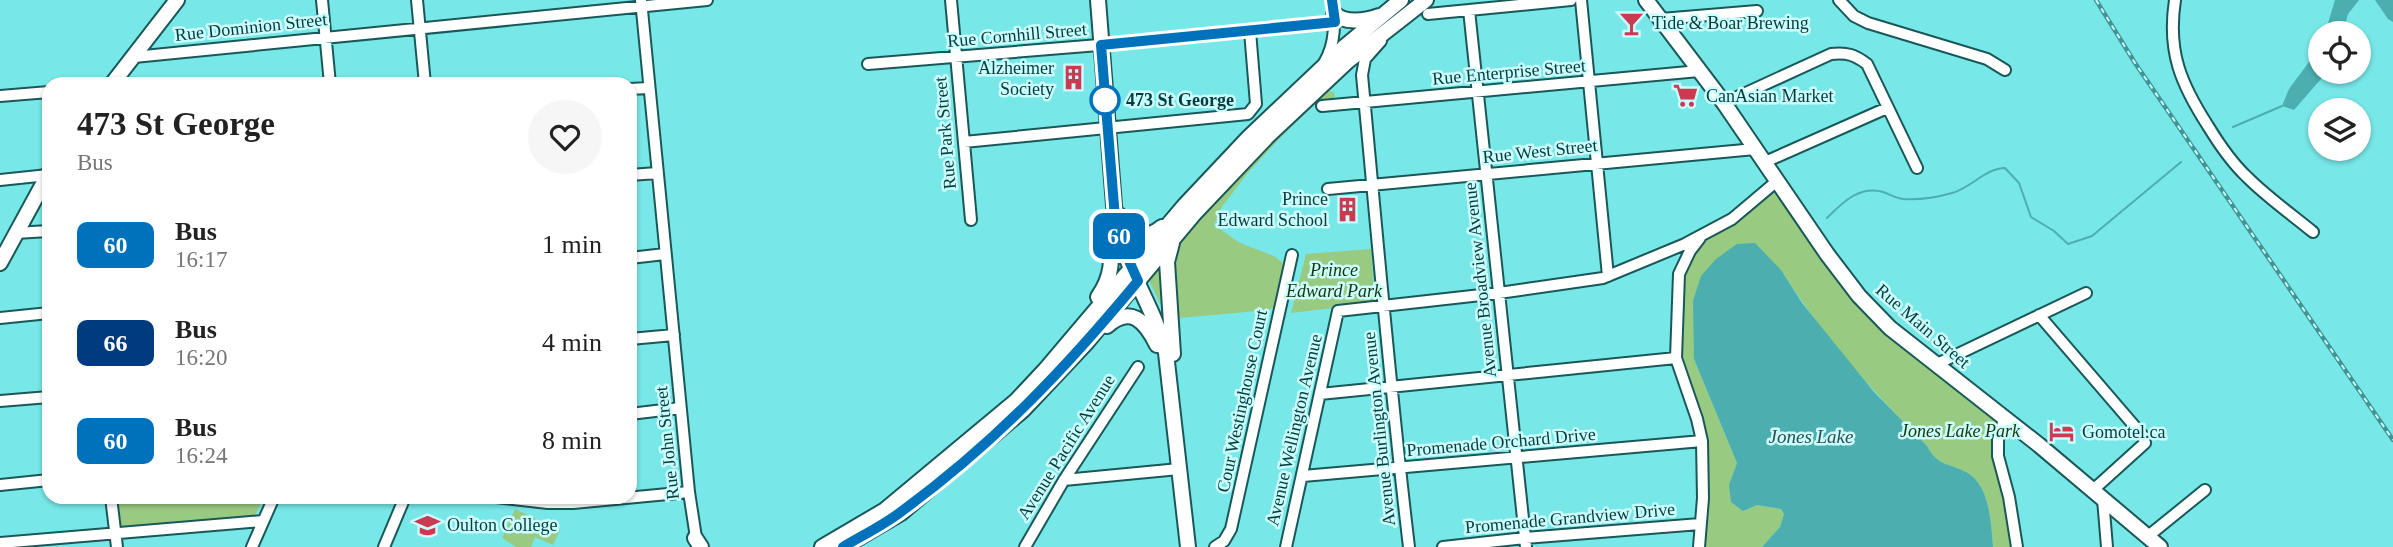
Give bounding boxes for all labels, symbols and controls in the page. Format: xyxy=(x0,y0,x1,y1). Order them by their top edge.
street label: Rue Dominion Street xyxy=(174,9,328,45)
bar icon: Tide & Boar Brewing xyxy=(1618,9,1646,37)
place label: Tide & Boar Brewing xyxy=(1652,13,1809,33)
street label: Rue Cornhill Street xyxy=(946,19,1088,51)
map controls xyxy=(2308,21,2371,161)
button: locate xyxy=(2308,21,2371,84)
street label: Rue Enterprise Street xyxy=(1431,55,1587,89)
place label: Alzheimer Society xyxy=(978,58,1054,99)
building icon: Alzheimer Society xyxy=(1060,64,1088,92)
street label: Rue Park Street xyxy=(930,76,960,190)
supermarket icon: CanAsian Market xyxy=(1672,82,1700,110)
marker: 473 St George xyxy=(1090,85,1120,115)
place label: CanAsian Market xyxy=(1706,86,1833,106)
place label: 473 St George xyxy=(1126,90,1234,110)
button: layers xyxy=(2308,98,2371,161)
button: heart xyxy=(528,100,602,174)
text: 473 St George xyxy=(77,106,275,142)
street label: Rue West Street xyxy=(1482,135,1598,167)
text: Bus xyxy=(77,150,113,175)
street label: Avenue Broadview Avenue xyxy=(1460,181,1500,379)
place label: Prince Edward School xyxy=(1218,189,1328,230)
building icon: Prince Edward School xyxy=(1334,195,1362,223)
line badge: 60 xyxy=(1088,213,1150,259)
text: Bus xyxy=(175,217,217,246)
text: 60 xyxy=(1107,223,1131,249)
text: 1 min xyxy=(542,230,602,259)
text: 60 xyxy=(104,232,128,258)
text: 16:17 xyxy=(175,247,227,272)
park label: Prince Edward Park xyxy=(1285,260,1383,301)
street label: Rue Main Street xyxy=(1872,280,1974,372)
street label: Cour Westinghouse Court xyxy=(1213,308,1271,494)
text: Bus xyxy=(175,315,217,344)
text: 4 min xyxy=(542,328,602,357)
text: 66 xyxy=(104,330,128,356)
street label: Avenue Burlington Avenue xyxy=(1359,331,1399,527)
street label: Avenue Wellington Avenue xyxy=(1262,332,1326,528)
text: 16:20 xyxy=(175,345,227,370)
street label: Avenue Pacific Avenue xyxy=(1013,371,1119,523)
street label: Rue John Street xyxy=(651,385,683,501)
text: Bus xyxy=(175,413,217,442)
hotel icon: Gomotel.ca xyxy=(2048,418,2076,446)
park label: Jones Lake Park xyxy=(1900,421,2021,441)
place label: Gomotel.ca xyxy=(2082,422,2165,442)
street label: Promenade Orchard Drive xyxy=(1406,424,1596,460)
text: 8 min xyxy=(542,426,602,455)
water label: Jones Lake xyxy=(1769,426,1853,447)
text: 60 xyxy=(104,428,128,454)
text: 16:24 xyxy=(175,443,227,468)
street label: Promenade Grandview Drive xyxy=(1464,499,1676,537)
school or university icon: Oulton College xyxy=(413,511,441,539)
place label: Oulton College xyxy=(447,515,558,535)

